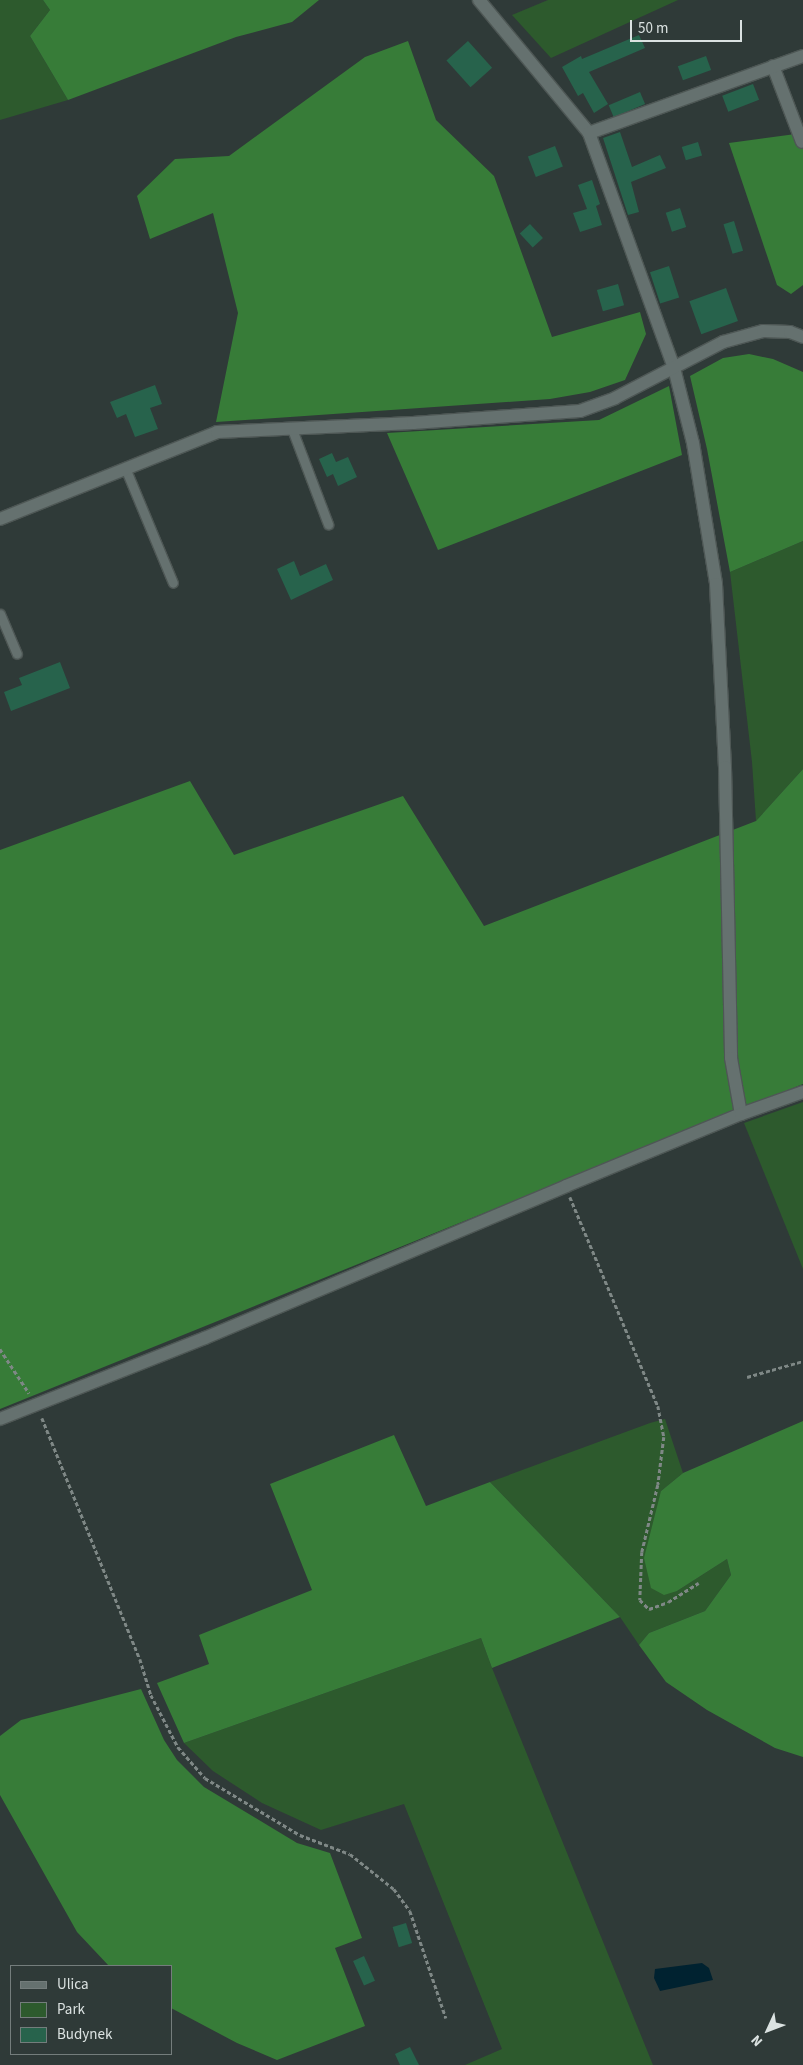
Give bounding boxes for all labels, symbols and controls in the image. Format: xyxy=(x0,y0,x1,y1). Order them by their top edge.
scale bar xyxy=(633,10,746,42)
text: 50 m xyxy=(638,18,668,39)
legend xyxy=(10,1965,172,2055)
text: Ulica xyxy=(57,1974,88,1995)
text: Park xyxy=(57,1999,85,2020)
north arrow xyxy=(743,2005,793,2055)
text: Budynek xyxy=(57,2024,112,2045)
text: N xyxy=(747,2030,768,2050)

